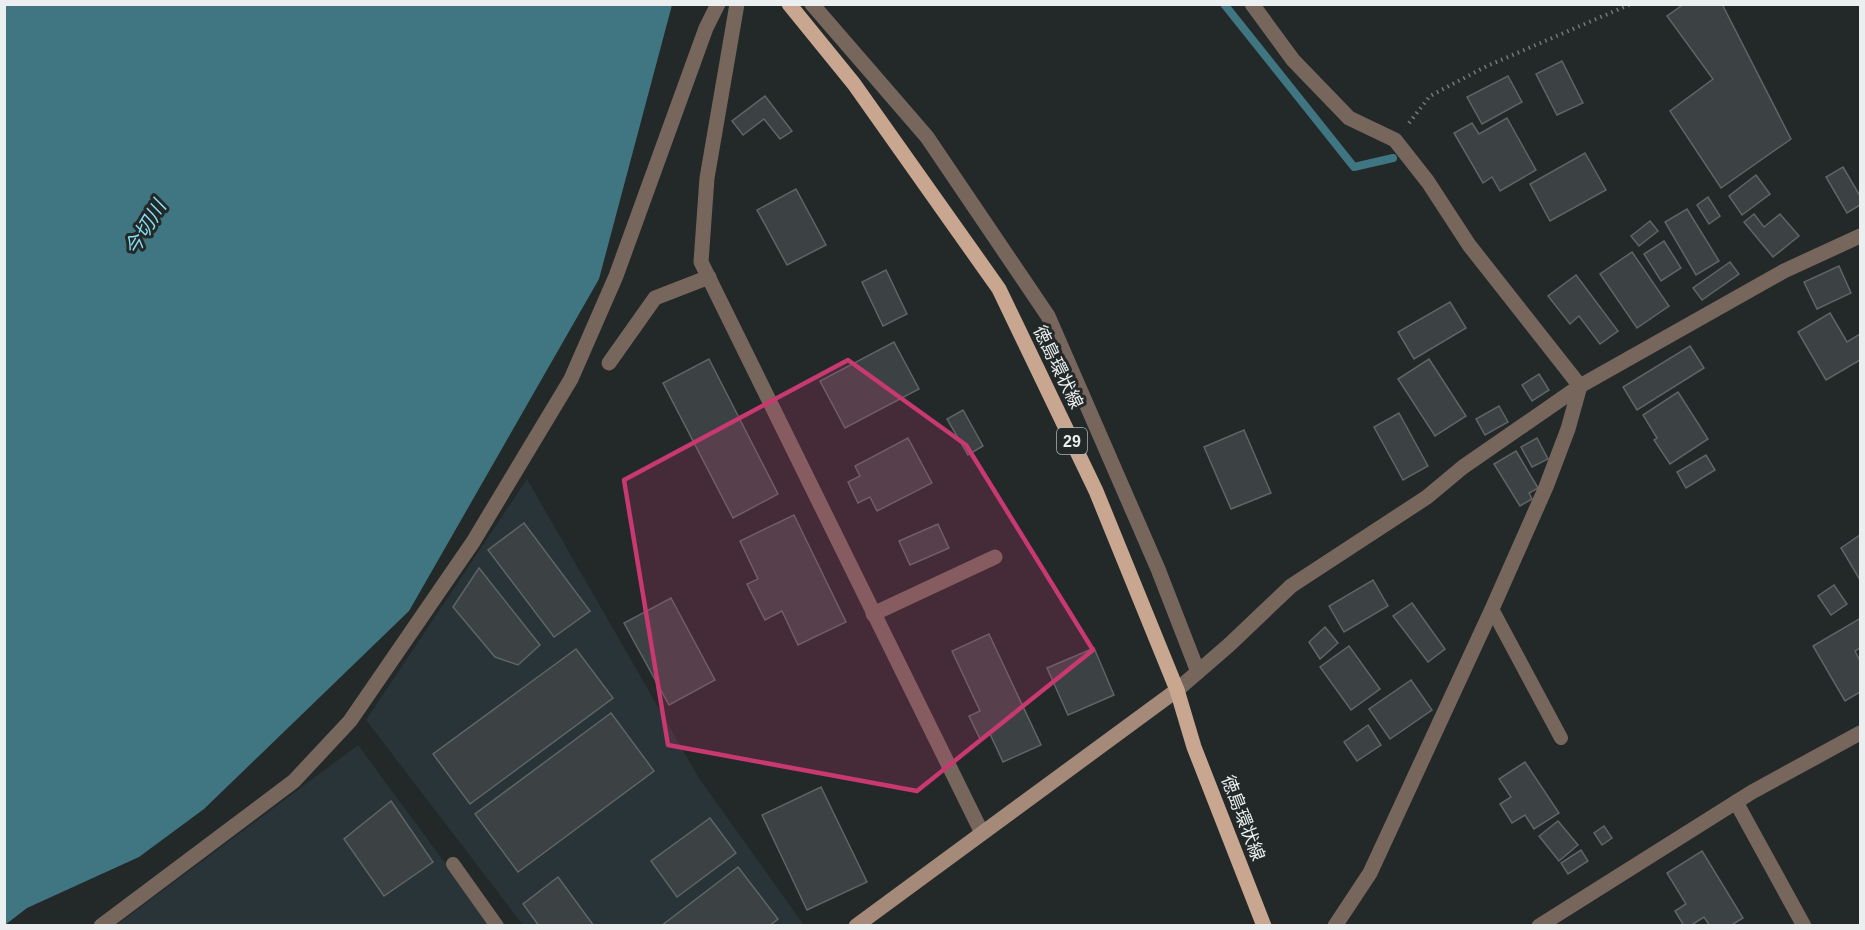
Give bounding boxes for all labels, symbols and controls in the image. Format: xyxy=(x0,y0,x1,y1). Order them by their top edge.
water label: 今切川 xyxy=(120,195,171,259)
street label: 徳島環状線 xyxy=(1029,322,1087,412)
road number: 29 xyxy=(1057,428,1087,454)
street label: 徳島環状線 xyxy=(1218,772,1268,864)

